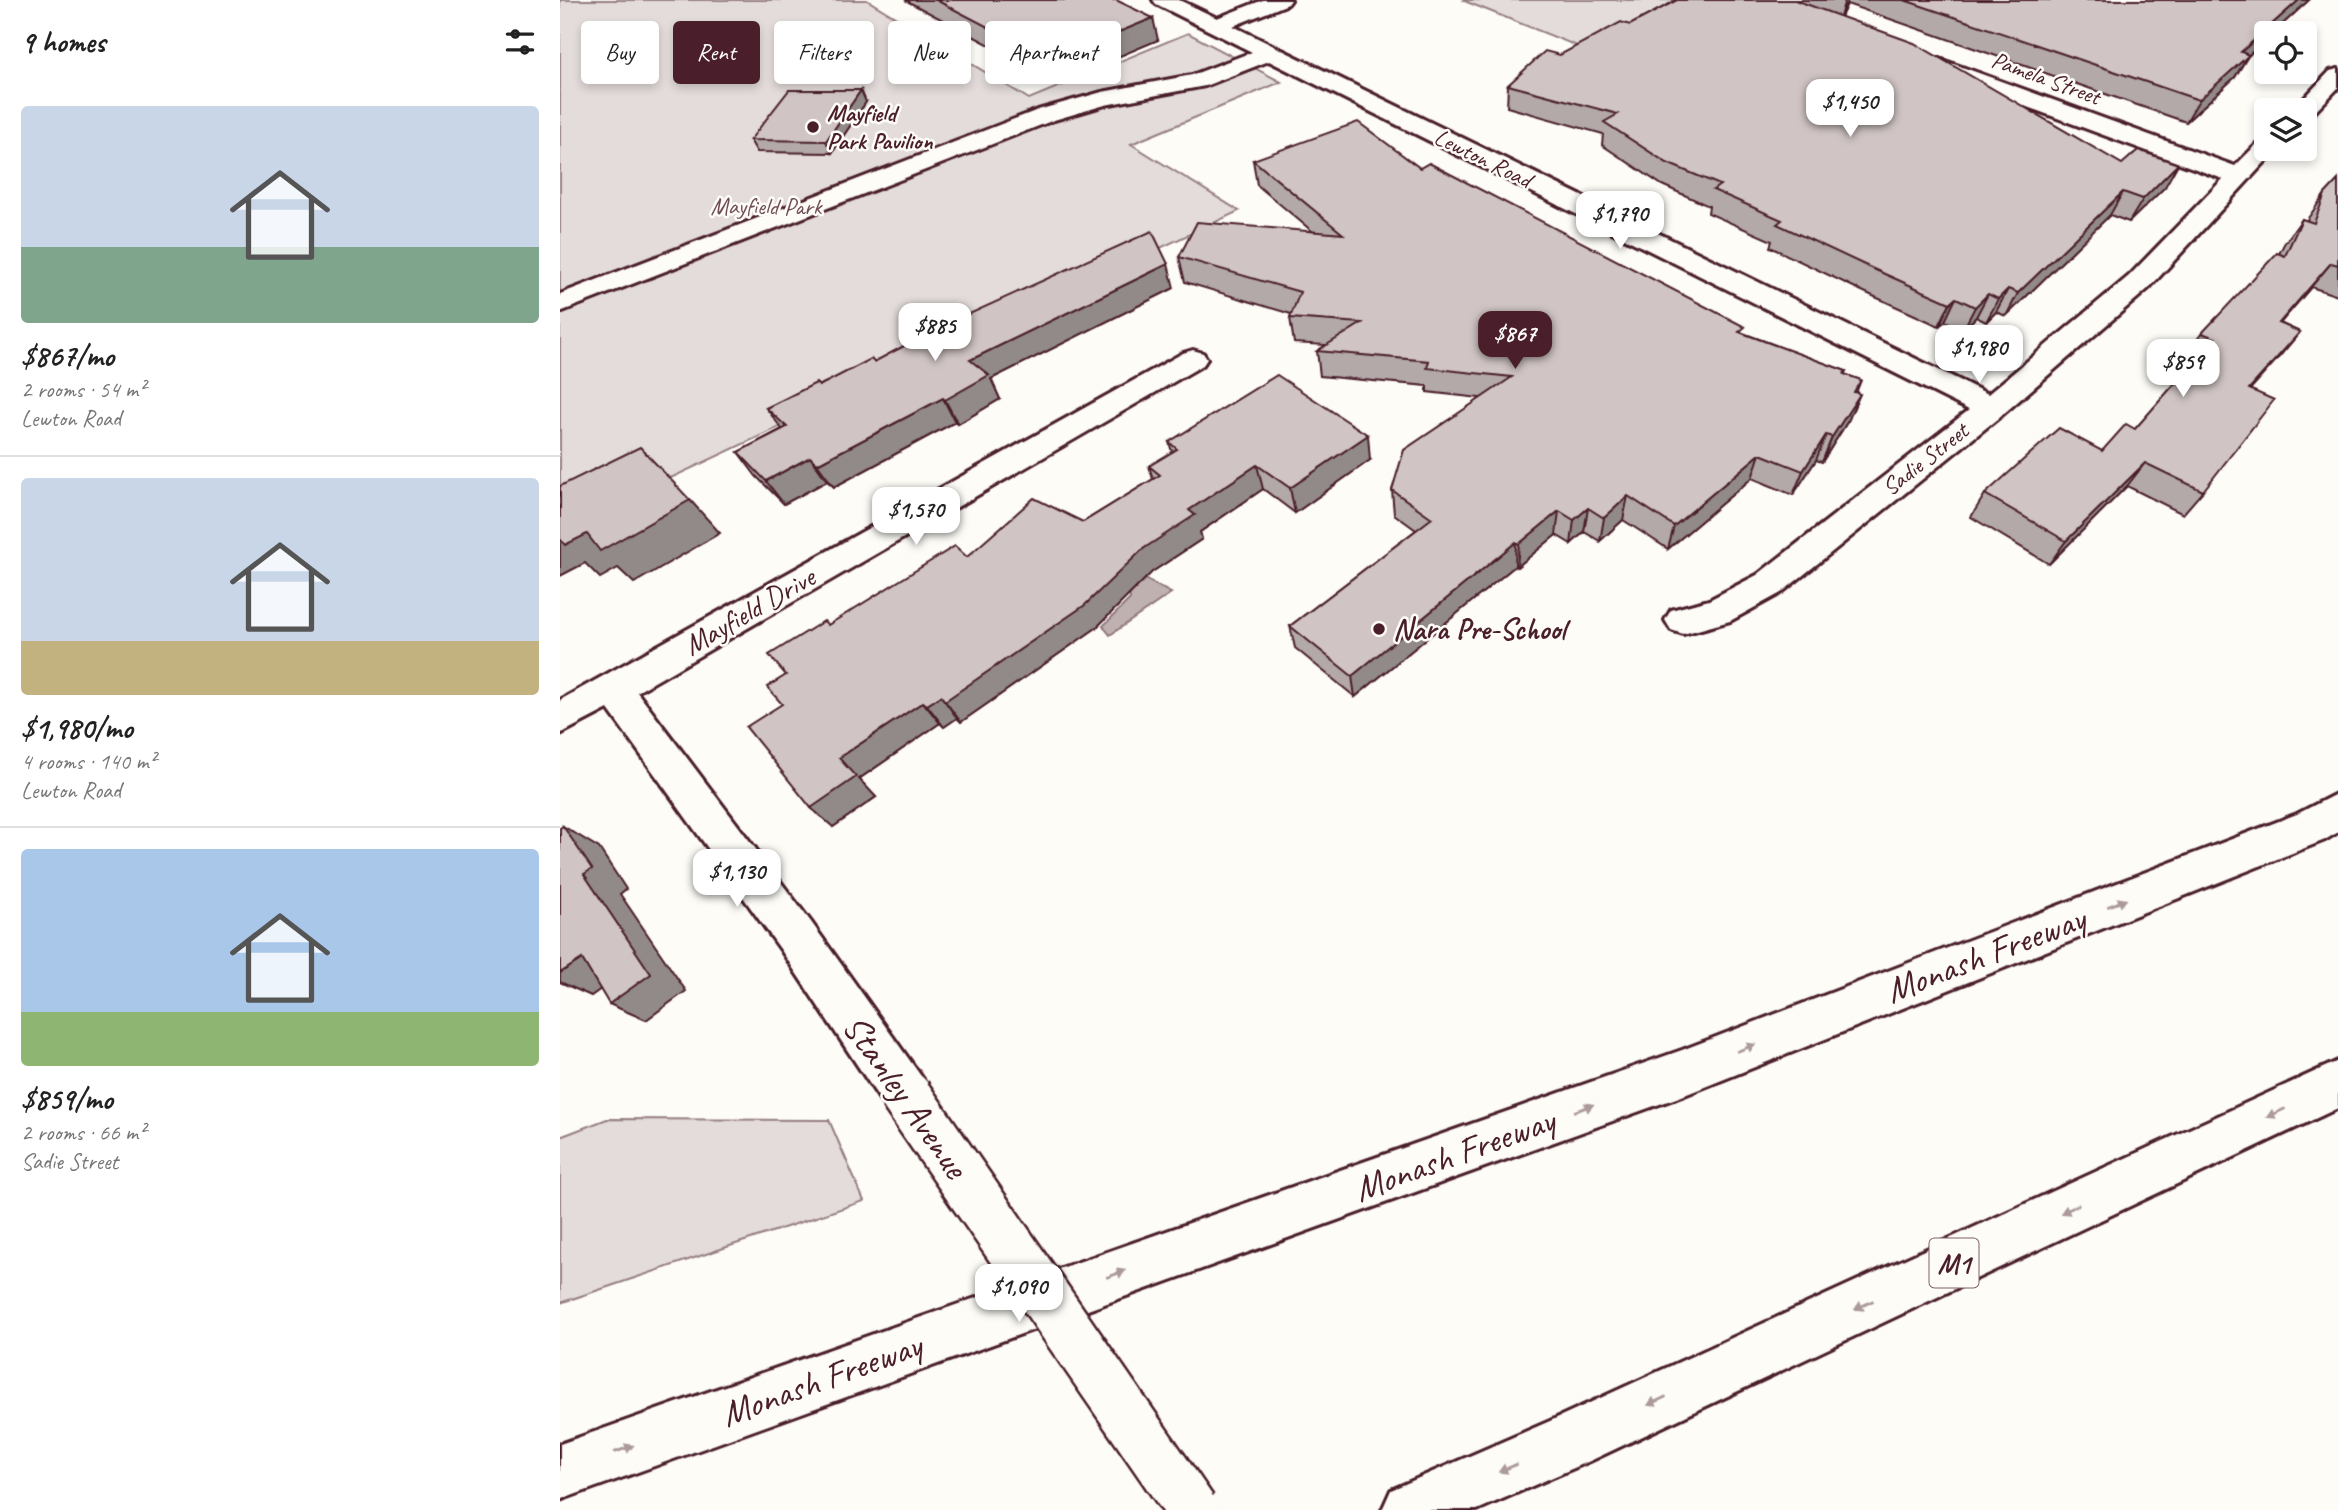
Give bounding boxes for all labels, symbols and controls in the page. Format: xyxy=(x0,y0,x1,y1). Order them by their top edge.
chip: Buy xyxy=(581,21,659,84)
chip: Rent xyxy=(673,21,760,84)
chip: Filters xyxy=(774,21,874,84)
chip: New xyxy=(888,21,971,84)
chip: Apartment xyxy=(985,21,1121,84)
map controls xyxy=(2254,21,2317,161)
button: locate xyxy=(2254,21,2317,84)
text: 9 homes xyxy=(21,23,105,61)
icon: filters xyxy=(501,23,539,61)
street label: Pamela Street xyxy=(1988,45,2106,112)
pin: $1,450 xyxy=(1793,80,1907,139)
text: $1,450 xyxy=(1822,87,1878,116)
place label: Mayfield Park Pavilion xyxy=(827,98,933,156)
button: layers xyxy=(2254,98,2317,161)
marker: Mayfield Park Pavilion xyxy=(805,119,821,135)
street label: Lewton Road xyxy=(1429,122,1540,196)
icon: home xyxy=(217,152,343,278)
park label: Mayfield Park xyxy=(711,191,824,221)
pin: $1,790 xyxy=(1563,191,1677,251)
text: $1,790 xyxy=(1592,199,1648,228)
pin: $885 xyxy=(894,304,976,363)
text: $885 xyxy=(914,311,956,340)
pin: $867 xyxy=(1474,312,1556,371)
text: $867 xyxy=(1494,319,1536,348)
pin: $1,980 xyxy=(1922,326,2036,385)
text: $1,980 xyxy=(1951,333,2007,362)
text: $867/mo xyxy=(21,337,114,375)
pin: $859 xyxy=(2142,340,2224,399)
text: $859 xyxy=(2163,347,2203,376)
text: 2 rooms · 54 m² xyxy=(21,375,145,404)
text: Lewton Road xyxy=(21,404,121,433)
street label: Sadie Street xyxy=(1876,415,1976,502)
pin: $1,570 xyxy=(859,488,973,547)
text: $1,570 xyxy=(888,495,944,524)
icon: home xyxy=(217,524,343,650)
street label: Mayfield Drive xyxy=(676,557,824,664)
place label: Nara Pre-School xyxy=(1393,610,1571,648)
marker: Nara Pre-School xyxy=(1371,621,1387,637)
text: $1,980/mo xyxy=(21,709,133,747)
text: 4 rooms · 140 m² xyxy=(21,747,156,776)
text: Lewton Road xyxy=(21,776,121,805)
pin: $1,130 xyxy=(680,850,794,909)
text: $1,130 xyxy=(709,857,765,886)
street label: Monash Freeway xyxy=(1879,893,2095,1014)
icon: home xyxy=(217,895,343,1021)
one-way arrow xyxy=(2107,897,2128,908)
street label: Stanley Avenue xyxy=(833,1005,981,1188)
one-way arrow xyxy=(1735,1042,1756,1053)
text: $859/mo xyxy=(21,1080,113,1118)
street label: Monash Freeway xyxy=(1347,1095,1564,1212)
one-way arrow xyxy=(1573,1102,1594,1113)
one-way arrow xyxy=(2266,1107,2286,1119)
text: 2 rooms · 66 m² xyxy=(21,1118,145,1147)
text: Sadie Street xyxy=(21,1147,118,1176)
one-way arrow xyxy=(2060,1203,2080,1215)
road number: M1 xyxy=(1930,1238,1978,1288)
pin: $1,090 xyxy=(962,1264,1076,1324)
one-way arrow xyxy=(1105,1268,1126,1279)
text: $1,090 xyxy=(991,1272,1047,1301)
one-way arrow xyxy=(1853,1300,1874,1311)
street label: Monash Freeway xyxy=(714,1320,931,1437)
one-way arrow xyxy=(1647,1395,1667,1407)
one-way arrow xyxy=(614,1443,635,1454)
one-way arrow xyxy=(1498,1462,1518,1474)

